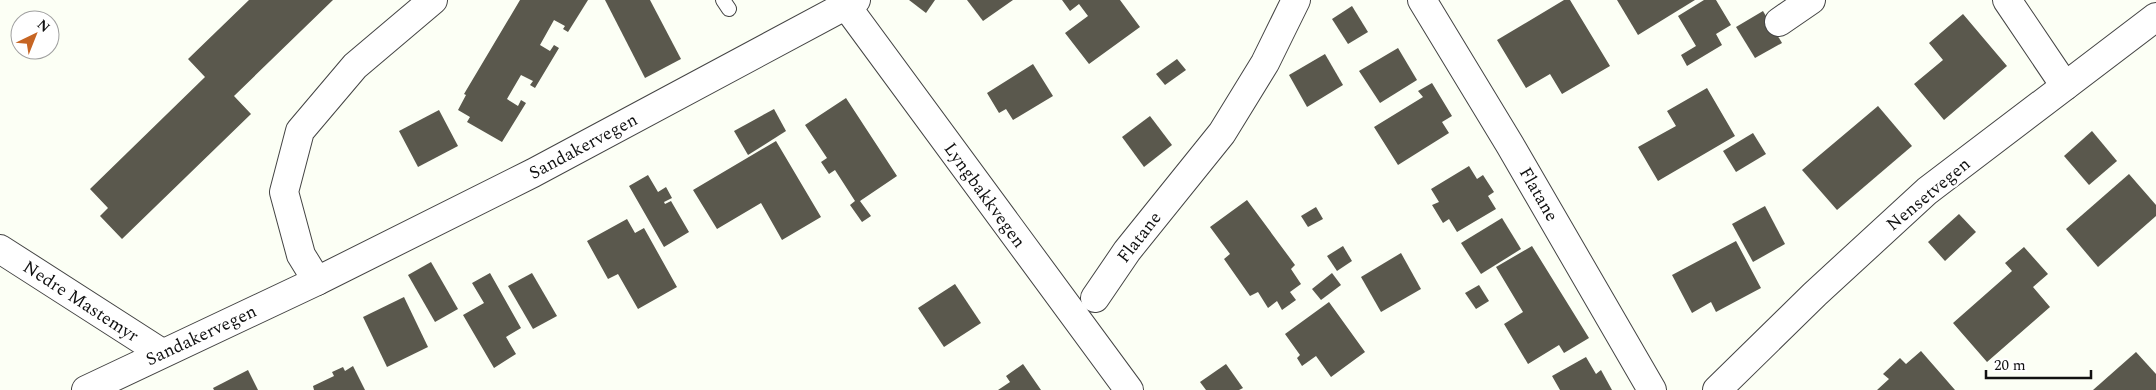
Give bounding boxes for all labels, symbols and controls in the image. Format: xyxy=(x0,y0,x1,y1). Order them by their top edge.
north arrow xyxy=(10,10,60,60)
text: N xyxy=(32,14,55,37)
street label: Sandakervegen xyxy=(524,106,642,186)
street label: Lyngbakkvegen xyxy=(937,137,1032,254)
street label: Nensetvegen xyxy=(1880,151,1976,238)
street label: Flatane xyxy=(1512,162,1565,227)
street label: Flatane xyxy=(1111,206,1168,269)
street label: Nedre Mastemyr xyxy=(17,254,144,349)
street label: Sandakervegen xyxy=(141,298,261,373)
scale bar xyxy=(1986,348,2091,380)
text: 20 m xyxy=(1994,354,2026,377)

